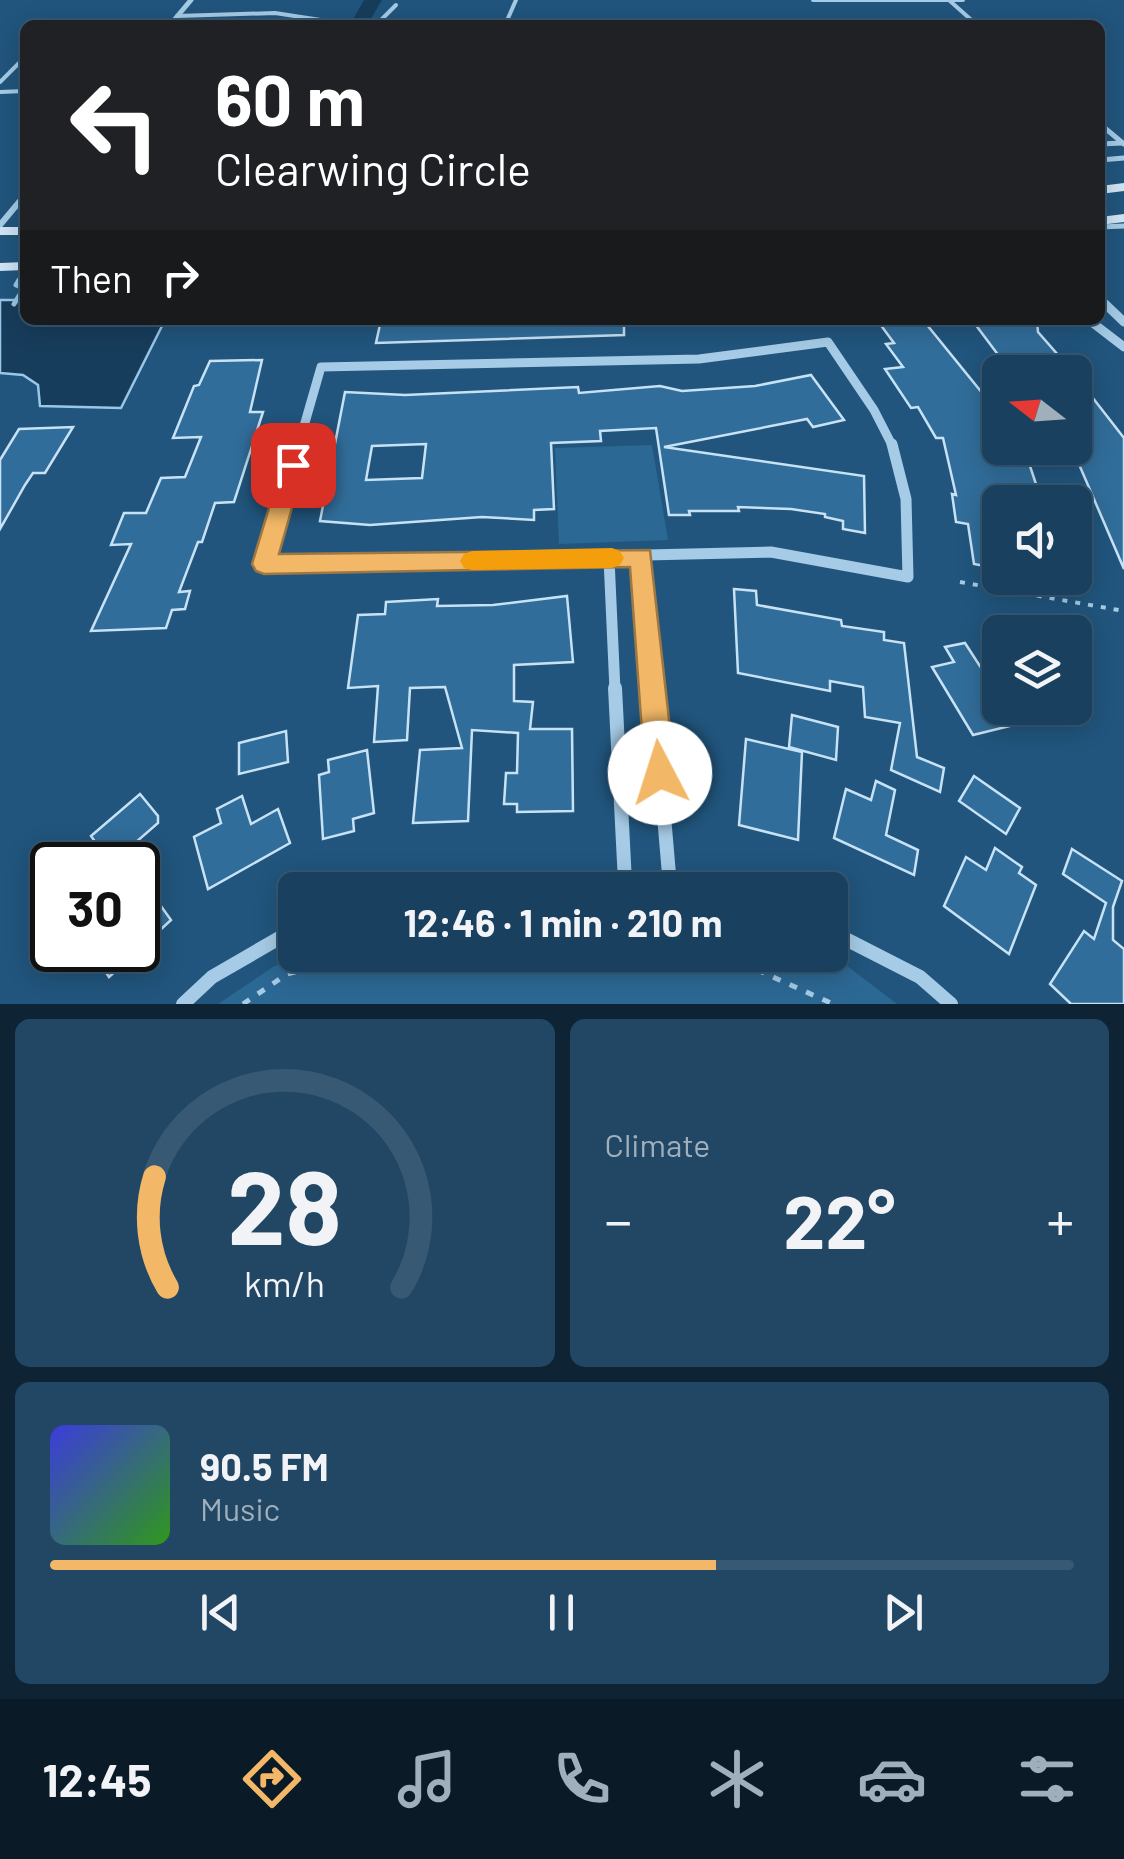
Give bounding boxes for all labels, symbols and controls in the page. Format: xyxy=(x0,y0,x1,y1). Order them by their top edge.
text: 60 m xyxy=(215,56,365,140)
icon: left xyxy=(50,60,180,190)
text: Clearwing Circle xyxy=(215,141,531,195)
icon: right xyxy=(153,250,208,305)
text: Then xyxy=(50,255,133,301)
north arrow xyxy=(982,355,1092,465)
map controls xyxy=(982,355,1092,725)
pin xyxy=(251,423,336,508)
icon: arrive xyxy=(266,438,321,493)
button: sound xyxy=(982,485,1092,595)
button: layers xyxy=(982,615,1092,725)
position arrow xyxy=(608,721,712,825)
speed limit sign: 30 xyxy=(30,842,160,972)
text: 12:46 · 1 min · 210 m xyxy=(404,899,722,945)
text: Climate xyxy=(605,1125,710,1163)
text: 28 xyxy=(227,1141,342,1266)
text: 22° xyxy=(783,1174,895,1264)
text: − xyxy=(605,1186,632,1252)
text: + xyxy=(1046,1186,1074,1252)
text: km/h xyxy=(244,1261,325,1304)
text: 90.5 FM xyxy=(200,1443,329,1489)
text: Music xyxy=(200,1489,280,1527)
icon: previous xyxy=(193,1585,248,1640)
icon: pause xyxy=(534,1585,589,1640)
icon: next xyxy=(876,1585,931,1640)
icon: directions xyxy=(237,1744,307,1814)
icon: music xyxy=(392,1744,462,1814)
icon: phone xyxy=(547,1744,617,1814)
icon: climate xyxy=(702,1744,772,1814)
icon: car xyxy=(857,1744,927,1814)
icon: filters xyxy=(1012,1744,1082,1814)
text: 12:45 xyxy=(43,1752,152,1806)

